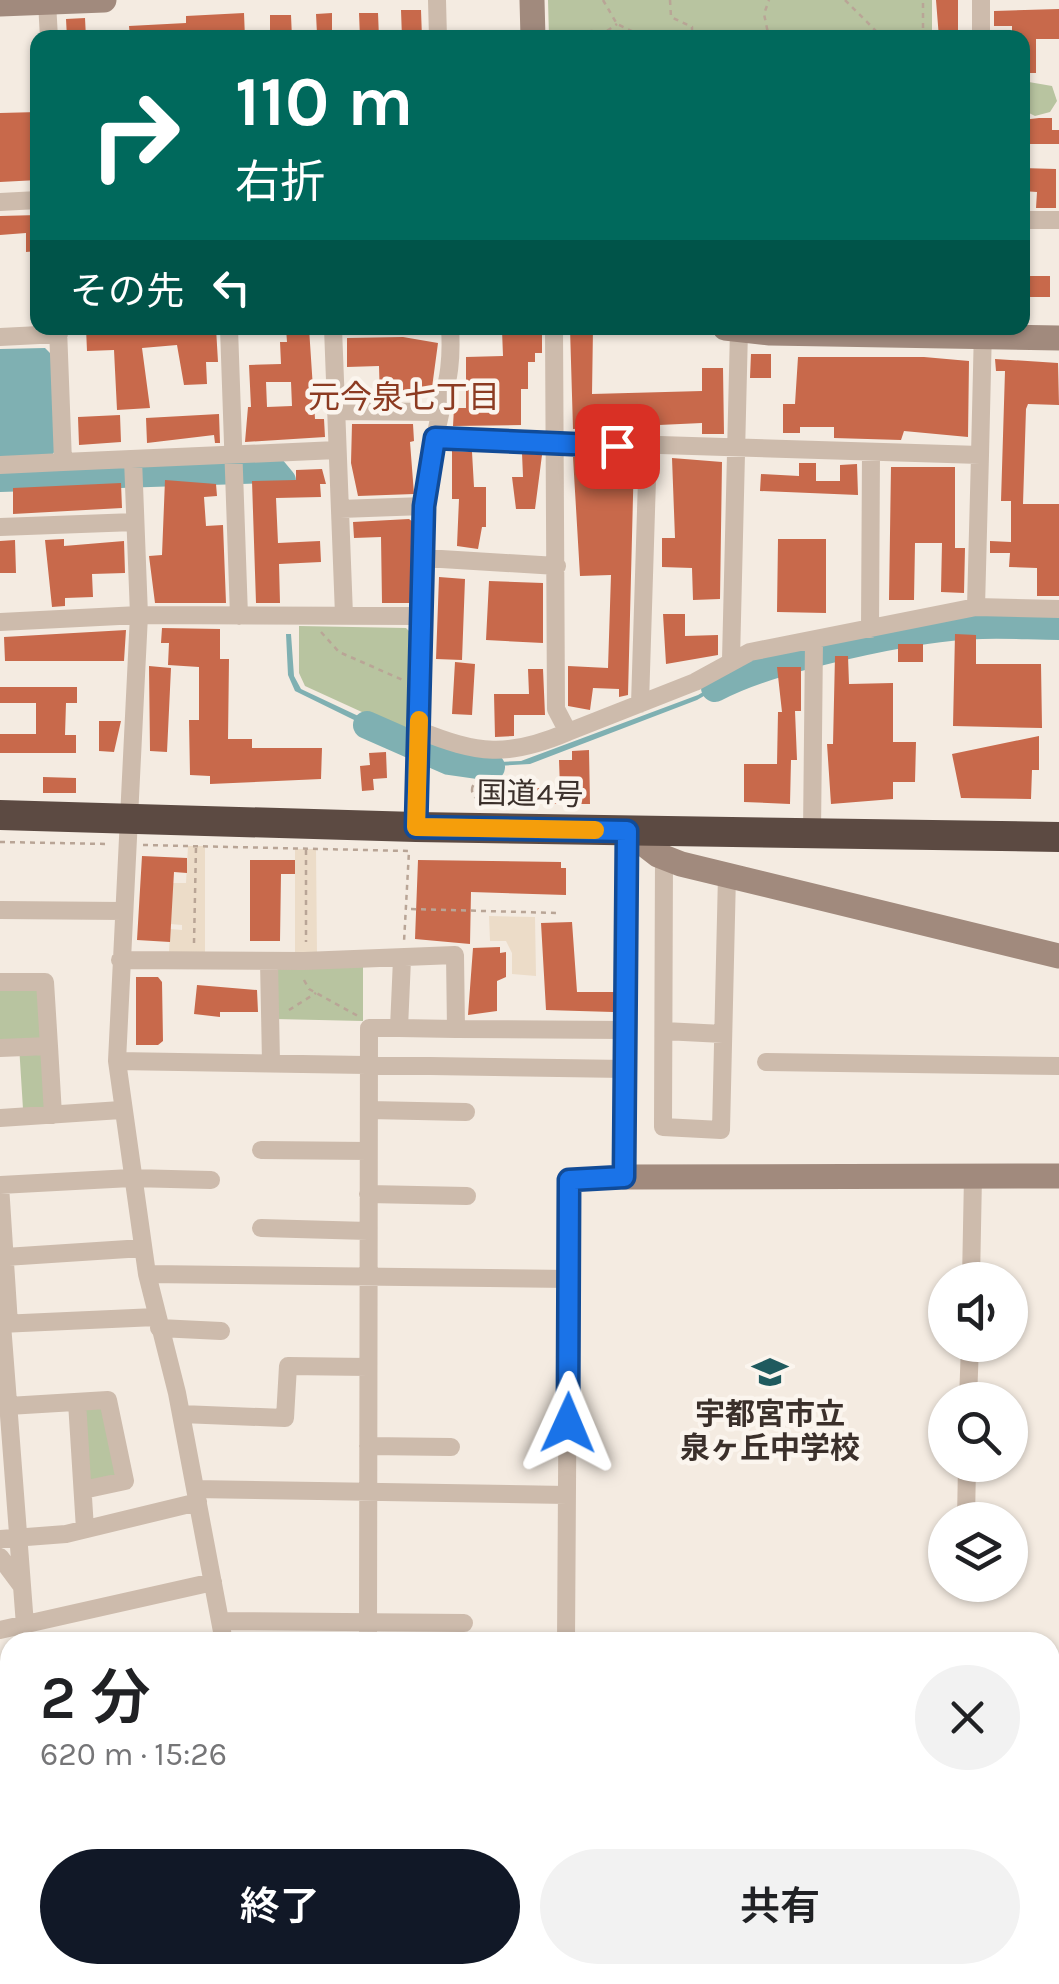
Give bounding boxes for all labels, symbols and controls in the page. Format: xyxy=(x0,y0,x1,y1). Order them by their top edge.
text: 110 m xyxy=(235,61,413,143)
icon: right xyxy=(70,70,200,200)
text: 右折 xyxy=(235,156,325,208)
icon: left xyxy=(204,260,259,315)
text: その先 xyxy=(70,269,184,314)
district label: 元今泉七丁目 xyxy=(308,379,500,416)
pin xyxy=(575,404,660,489)
icon: arrive xyxy=(590,419,645,474)
street label: 国道4号 xyxy=(476,775,584,813)
map controls xyxy=(928,1262,1028,1602)
button: sound xyxy=(928,1262,1028,1362)
school or university icon: 宇都宮市立 泉ヶ丘中学校 xyxy=(751,1353,789,1391)
position arrow xyxy=(516,1371,620,1475)
button: search xyxy=(928,1382,1028,1482)
place label: 宇都宮市立 泉ヶ丘中学校 xyxy=(680,1396,860,1466)
button: layers xyxy=(928,1502,1028,1602)
text: 2 分 xyxy=(40,1663,151,1733)
button: close xyxy=(915,1665,1020,1770)
text: 620 m · 15:26 xyxy=(40,1736,227,1773)
button: 終了 xyxy=(40,1849,520,1964)
button: 共有 xyxy=(540,1849,1020,1964)

